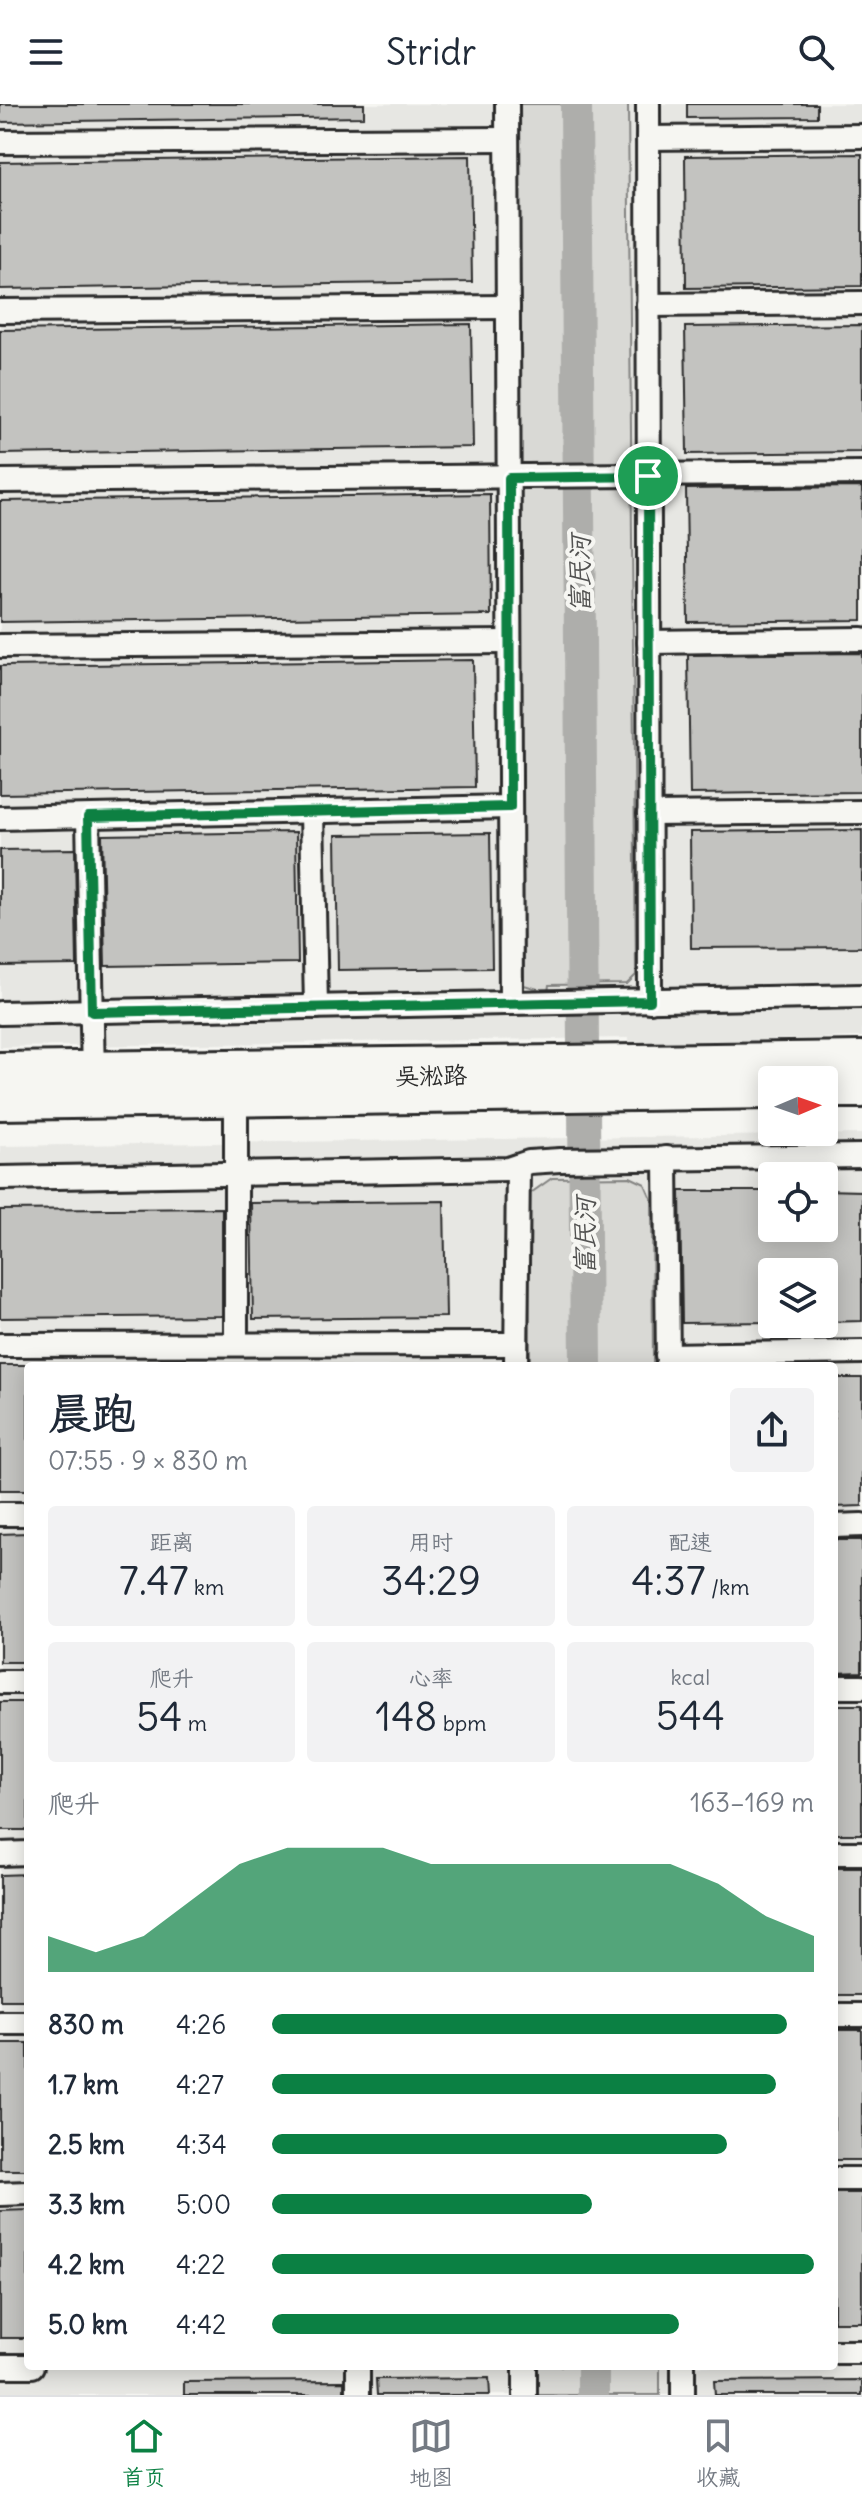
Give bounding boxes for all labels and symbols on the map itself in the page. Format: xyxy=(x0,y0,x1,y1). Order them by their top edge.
pin xyxy=(614,442,682,510)
water label: 富民河 xyxy=(563,531,596,613)
street label: 吴淞路 xyxy=(395,1059,467,1091)
north arrow xyxy=(758,1066,838,1146)
water label: 富民河 xyxy=(568,1193,601,1275)

